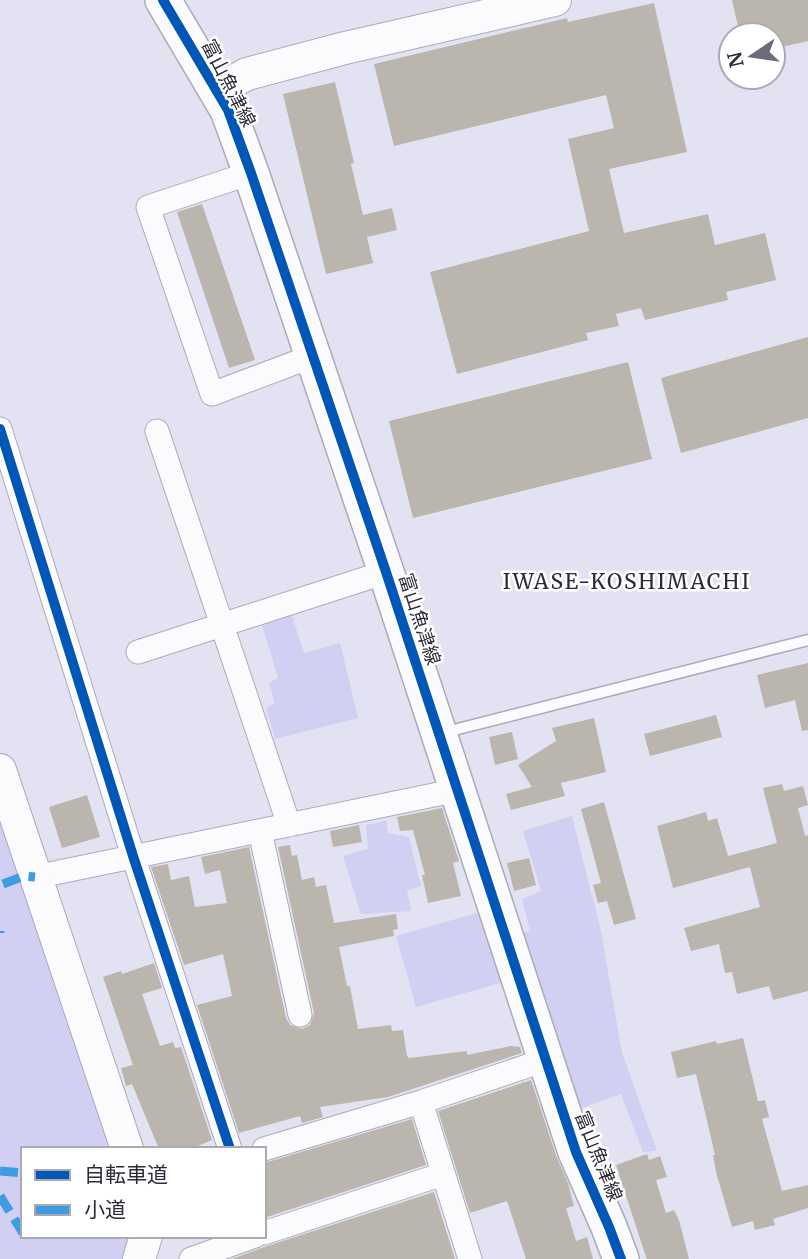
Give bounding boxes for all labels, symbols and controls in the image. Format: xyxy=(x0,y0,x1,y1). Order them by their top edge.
north arrow xyxy=(717,21,787,91)
street label: 富山魚津線 xyxy=(197,35,261,131)
text: N xyxy=(722,50,749,70)
district label: IWASE-KOSHIMACHI xyxy=(503,568,751,595)
street label: 富山魚津線 xyxy=(394,570,446,668)
street label: 富山魚津線 xyxy=(570,1107,628,1205)
legend xyxy=(21,1147,266,1238)
text: 自転車道 xyxy=(84,1161,168,1188)
text: 小道 xyxy=(84,1196,126,1223)

